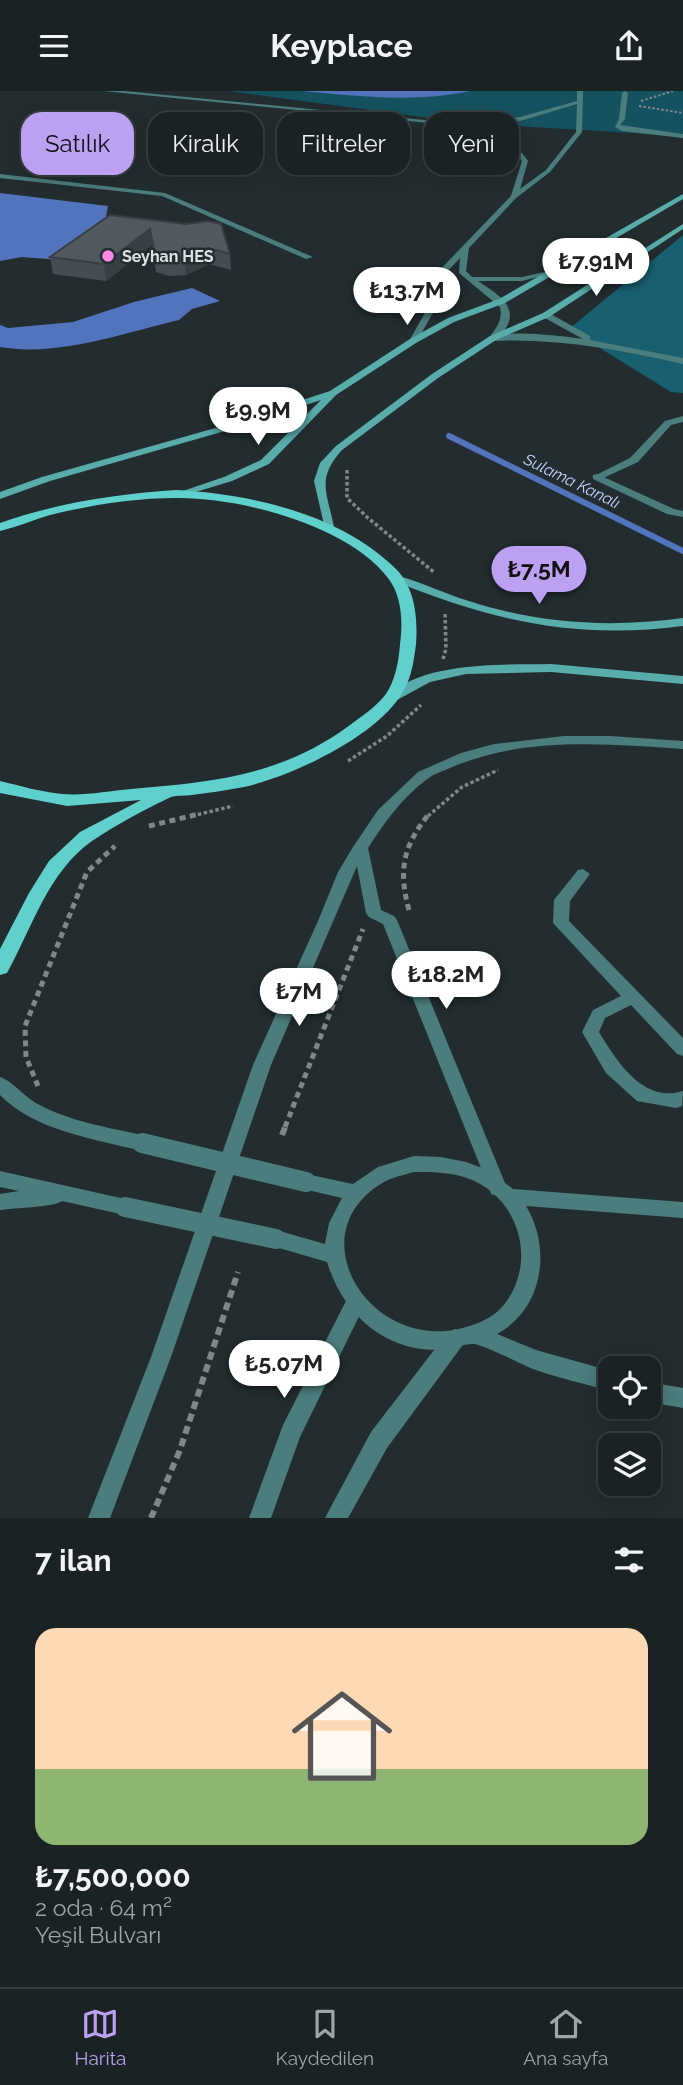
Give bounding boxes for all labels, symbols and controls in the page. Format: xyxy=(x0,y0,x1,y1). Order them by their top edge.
icon: menu xyxy=(35,27,73,65)
text: Keyplace xyxy=(270,27,413,64)
icon: share xyxy=(610,27,648,65)
chip: Satılık xyxy=(21,112,134,175)
chip: Kiralık xyxy=(148,112,263,175)
chip: Filtreler xyxy=(277,112,410,175)
chip: Yeni xyxy=(424,112,519,175)
pin: ₺7.91M xyxy=(539,239,653,298)
place label: Seyhan HES xyxy=(122,247,214,266)
text: ₺7.91M xyxy=(558,247,634,274)
marker: Seyhan HES xyxy=(100,248,116,264)
pin: ₺13.7M xyxy=(350,267,464,327)
text: ₺13.7M xyxy=(369,276,445,303)
pin: ₺9.9M xyxy=(209,387,307,447)
text: ₺9.9M xyxy=(225,396,291,423)
water label: Sulama Kanalı xyxy=(520,449,623,513)
pin: ₺7.5M xyxy=(490,547,588,606)
text: ₺7.5M xyxy=(507,555,571,582)
pin: ₺18.2M xyxy=(389,951,503,1011)
text: ₺18.2M xyxy=(408,960,484,987)
pin: ₺7M xyxy=(265,969,333,1028)
text: ₺7M xyxy=(276,977,322,1004)
pin: ₺5.07M xyxy=(227,1341,341,1400)
text: ₺5.07M xyxy=(245,1349,323,1376)
map controls xyxy=(598,1356,661,1496)
button: locate xyxy=(598,1356,661,1419)
button: layers xyxy=(598,1433,661,1496)
icon: filters xyxy=(610,1541,648,1579)
text: 7 ilan xyxy=(35,1543,112,1578)
icon: home xyxy=(279,1673,405,1799)
text: ₺7,500,000 xyxy=(35,1859,191,1894)
text: 2 oda · 64 m² xyxy=(35,1894,172,1921)
text: Yeşil Bulvarı xyxy=(35,1921,161,1948)
tab: Harita xyxy=(75,2005,126,2069)
tab: Kaydedilen xyxy=(276,2005,374,2069)
tab: Ana sayfa xyxy=(523,2005,608,2069)

